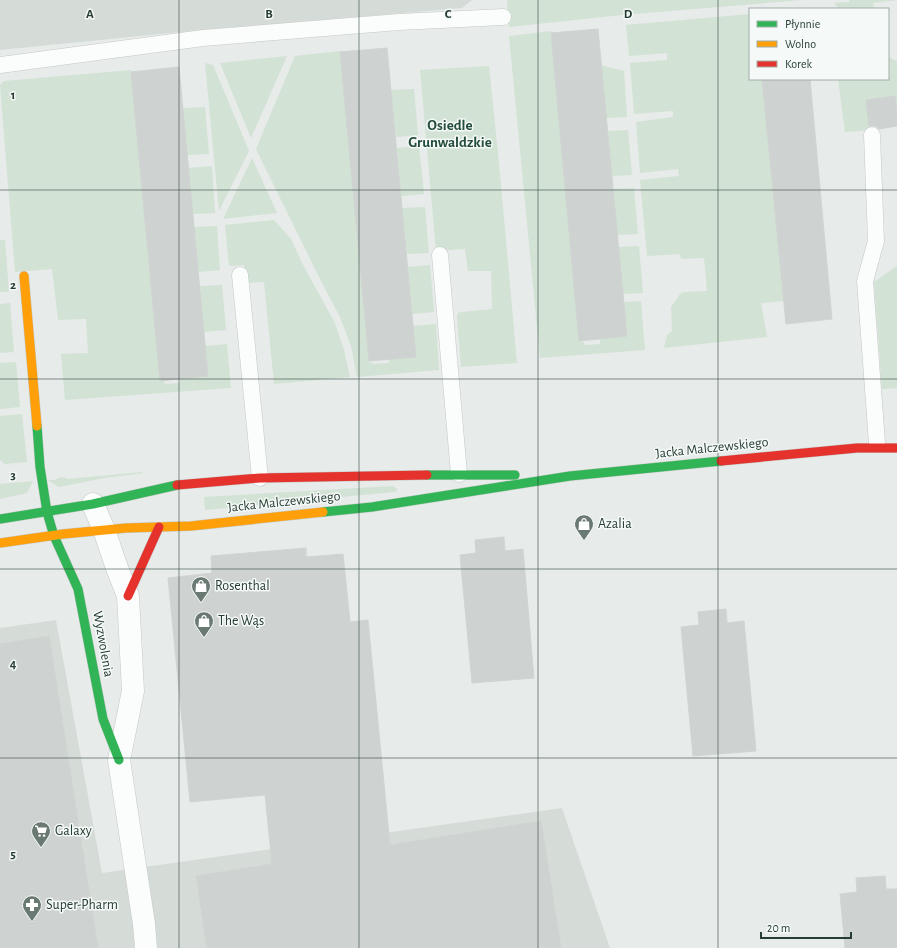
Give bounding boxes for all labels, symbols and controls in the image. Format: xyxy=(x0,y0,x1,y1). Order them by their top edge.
text: A xyxy=(86,8,94,21)
text: B xyxy=(265,8,273,21)
text: C xyxy=(445,8,452,21)
text: D xyxy=(624,8,633,21)
legend xyxy=(749,8,889,80)
text: Płynnie xyxy=(785,18,820,31)
text: Wolno xyxy=(785,38,816,50)
text: Korek xyxy=(785,58,812,70)
text: 1 xyxy=(11,89,15,102)
district label: Osiedle Grunwaldzkie xyxy=(408,118,492,150)
text: 2 xyxy=(10,279,16,292)
street label: Jacka Malczewskiego xyxy=(655,435,769,461)
text: 3 xyxy=(10,469,16,482)
street label: Jacka Malczewskiego xyxy=(227,489,341,515)
shop icon: Azalia xyxy=(573,513,595,541)
place label: Azalia xyxy=(598,517,632,531)
shop icon: Rosenthal xyxy=(190,575,212,603)
place label: Rosenthal xyxy=(215,579,270,593)
street label: Wyzwolenia xyxy=(90,610,116,679)
shop icon: The Wąs xyxy=(193,610,215,638)
place label: The Wąs xyxy=(218,614,264,628)
text: 4 xyxy=(10,658,17,671)
supermarket icon: Galaxy xyxy=(30,820,52,848)
place label: Galaxy xyxy=(55,824,92,838)
text: 5 xyxy=(10,848,16,861)
pharmacy icon: Super-Pharm xyxy=(21,894,43,922)
place label: Super-Pharm xyxy=(46,898,118,912)
scale bar xyxy=(761,914,851,940)
text: 20 m xyxy=(767,922,790,934)

